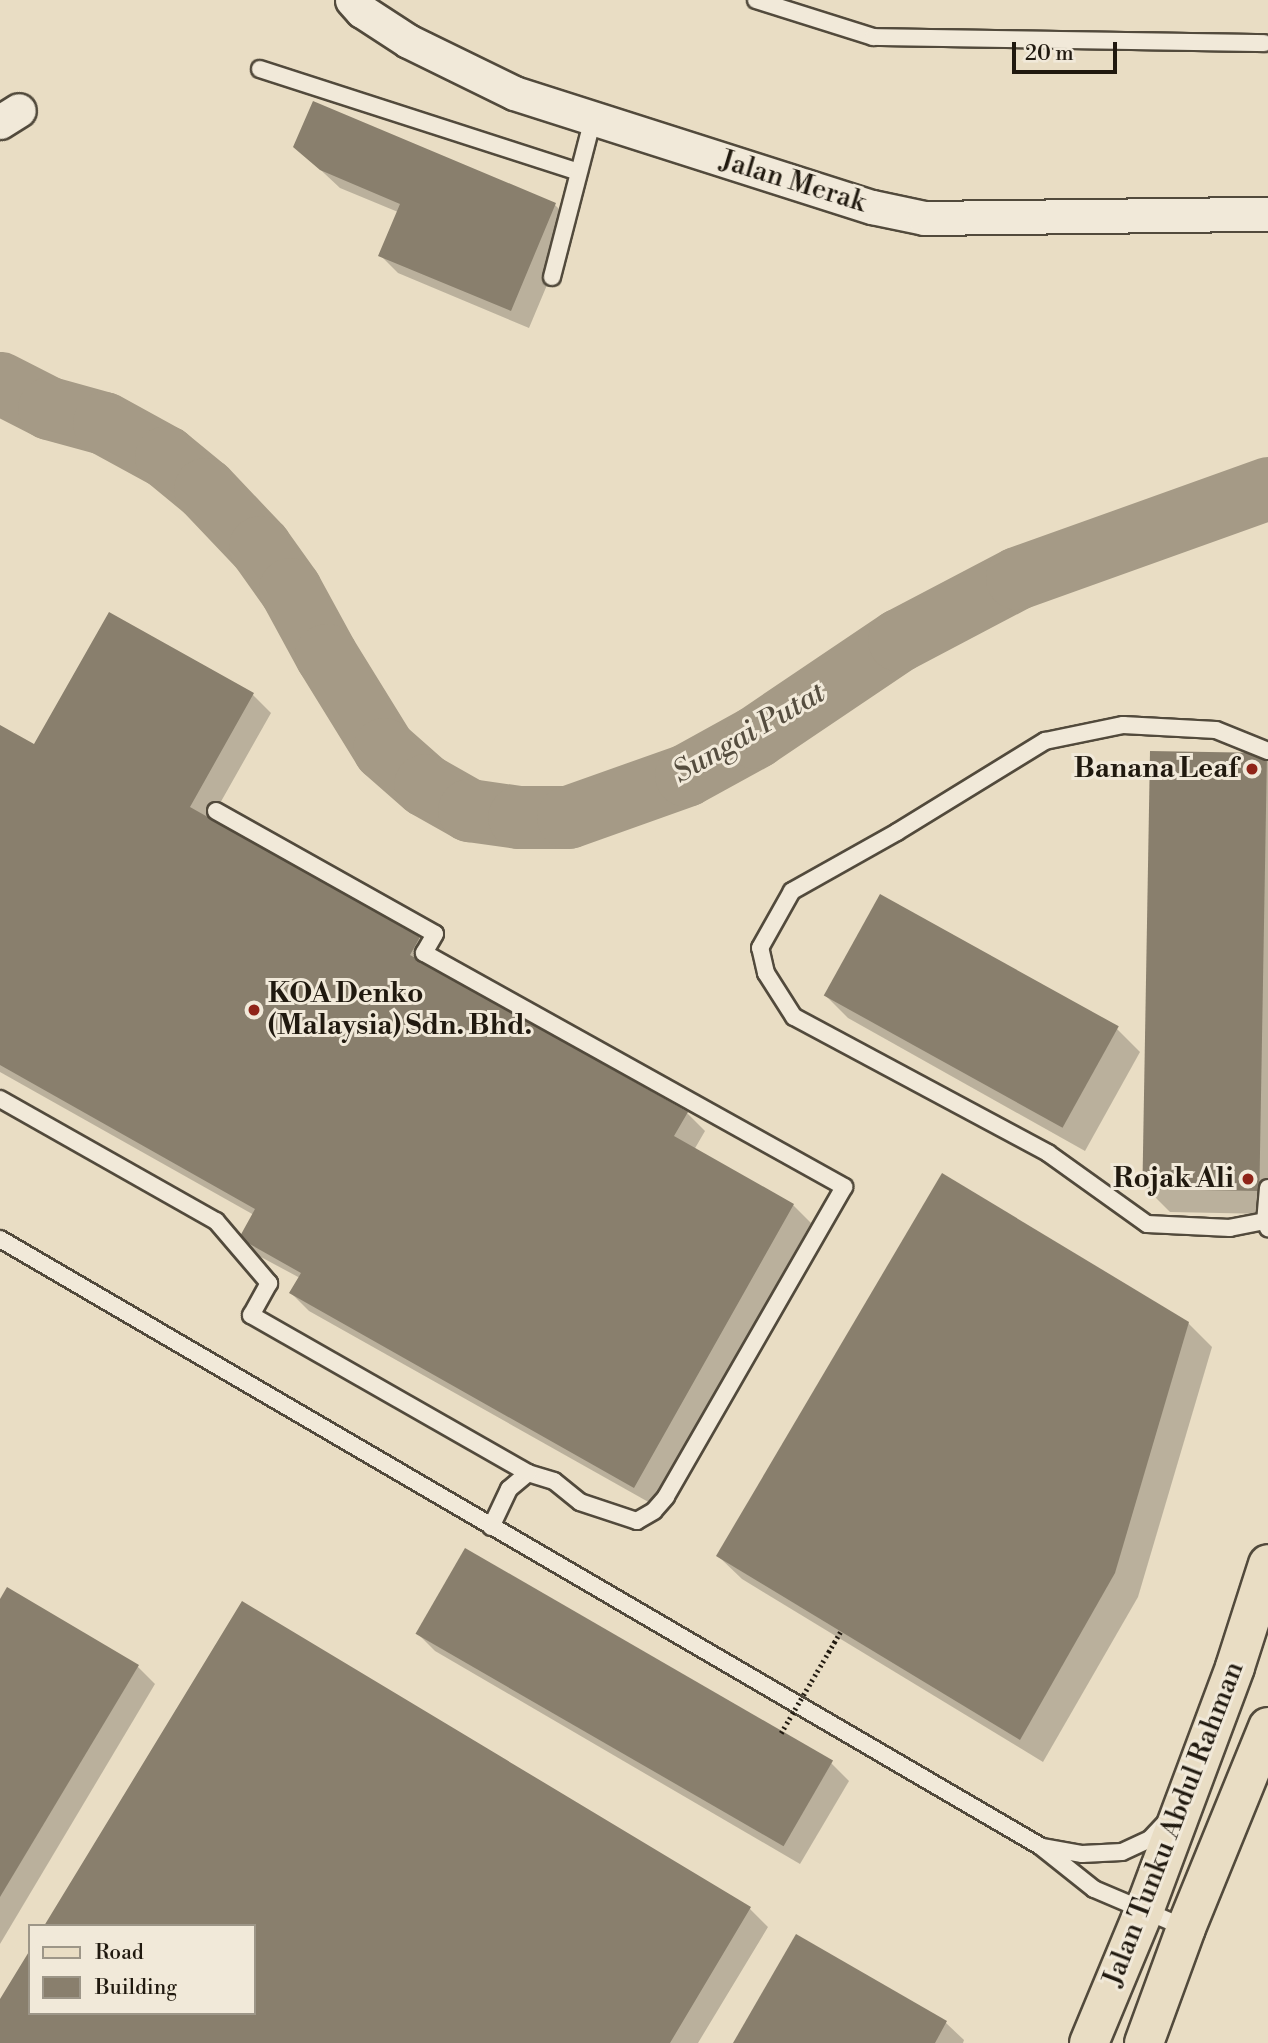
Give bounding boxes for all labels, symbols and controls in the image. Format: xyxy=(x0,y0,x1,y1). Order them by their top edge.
scale bar xyxy=(1016,28,1121,72)
text: 20 m xyxy=(1025,41,1074,67)
street label: Jalan Merak xyxy=(716,144,870,220)
water label: Sungai Putat xyxy=(666,675,832,791)
place label: Banana Leaf xyxy=(1074,752,1238,786)
marker: Banana Leaf xyxy=(1244,761,1260,777)
place label: KOA Denko (Malaysia) Sdn. Bhd. xyxy=(268,977,532,1043)
marker: KOA Denko (Malaysia) Sdn. Bhd. xyxy=(246,1002,262,1018)
place label: Rojak Ali xyxy=(1113,1162,1234,1196)
marker: Rojak Ali xyxy=(1240,1171,1256,1187)
street label: Jalan Tunku Abdul Rahman xyxy=(1096,1657,1252,1991)
legend xyxy=(28,1924,256,2015)
text: Road xyxy=(95,1940,144,1966)
text: Building xyxy=(95,1975,177,2001)

